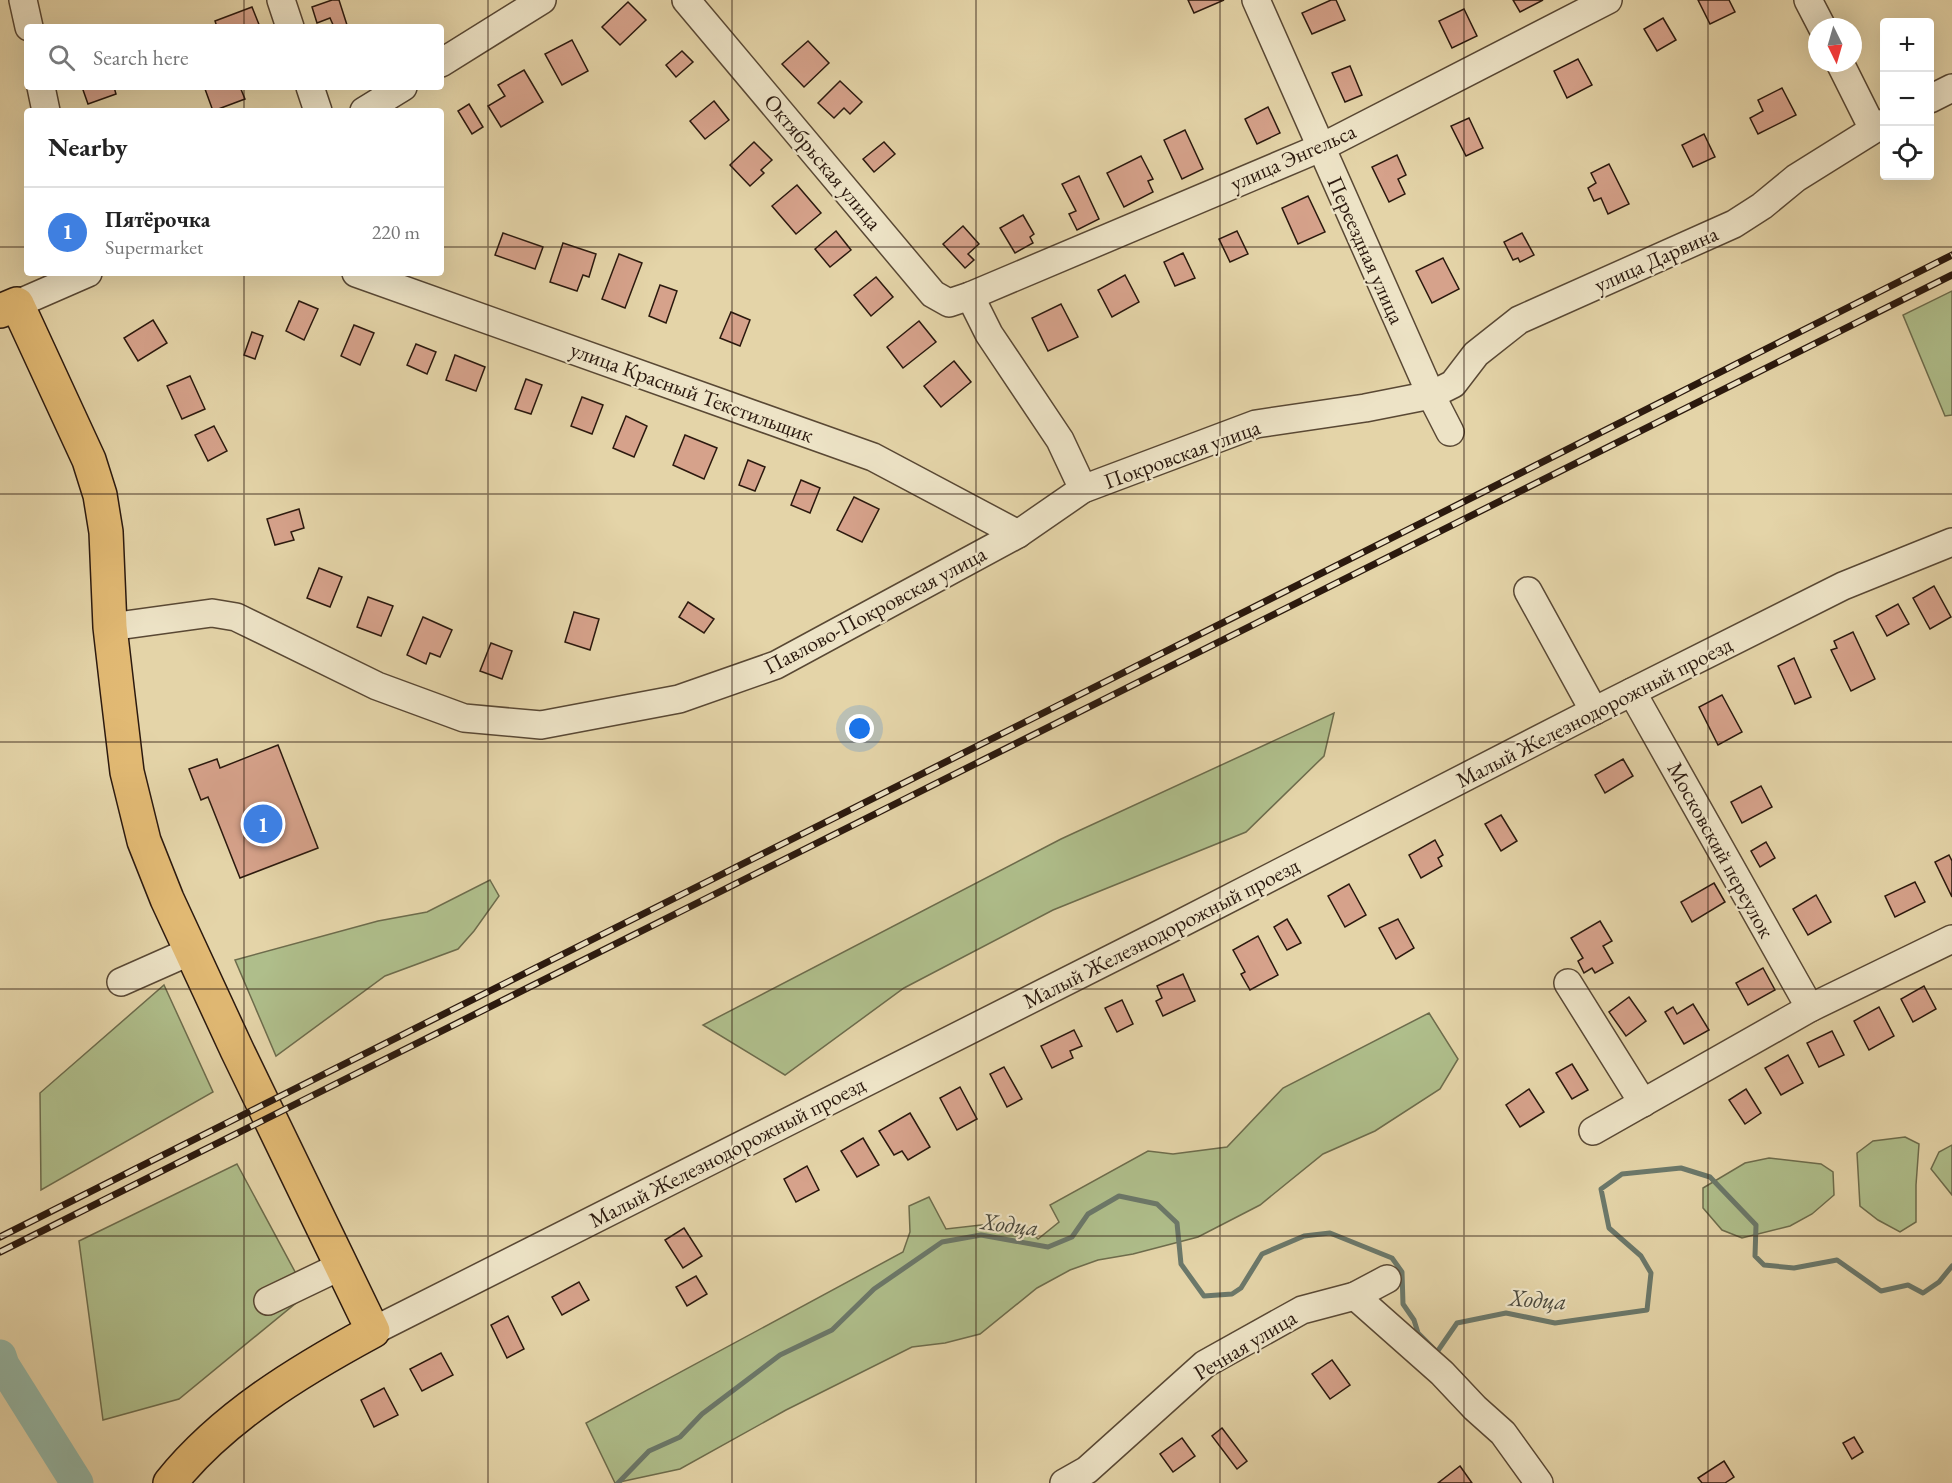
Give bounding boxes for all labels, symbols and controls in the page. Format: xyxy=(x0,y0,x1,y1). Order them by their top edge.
north arrow xyxy=(1808,18,1862,72)
map controls xyxy=(1880,18,1934,180)
button: + xyxy=(1880,18,1934,72)
search box xyxy=(24,24,444,90)
icon: search xyxy=(45,41,78,74)
text: Search here xyxy=(93,43,188,72)
button: − xyxy=(1880,72,1934,126)
street label: Октябрьская улица xyxy=(757,88,889,236)
street label: улица Энгельса xyxy=(1226,116,1361,198)
button: locate xyxy=(1880,126,1934,180)
text: Nearby xyxy=(48,130,128,164)
street label: Переездная улица xyxy=(1320,171,1412,329)
text: Пятёрочка xyxy=(105,205,210,234)
text: 1 xyxy=(62,219,73,245)
text: 220 m xyxy=(372,219,420,245)
street label: улица Дарвина xyxy=(1590,219,1723,299)
text: Supermarket xyxy=(105,234,203,260)
street label: улица Красный Текстильщик xyxy=(566,334,818,450)
street label: Покровская улица xyxy=(1100,412,1264,496)
street label: Павлово-Покровская улица xyxy=(759,539,992,681)
street label: Малый Железнодорожный проезд xyxy=(1451,630,1737,794)
your location xyxy=(845,714,874,743)
street label: Московский переулок xyxy=(1661,757,1782,943)
pin: 1 xyxy=(244,802,282,846)
street label: Малый Железнодорожный проезд xyxy=(1018,851,1304,1015)
street label: Малый Железнодорожный проезд xyxy=(584,1070,870,1234)
water label: Ходца xyxy=(978,1205,1040,1243)
water label: Ходца xyxy=(1506,1281,1568,1316)
street label: Речная улица xyxy=(1188,1303,1302,1387)

